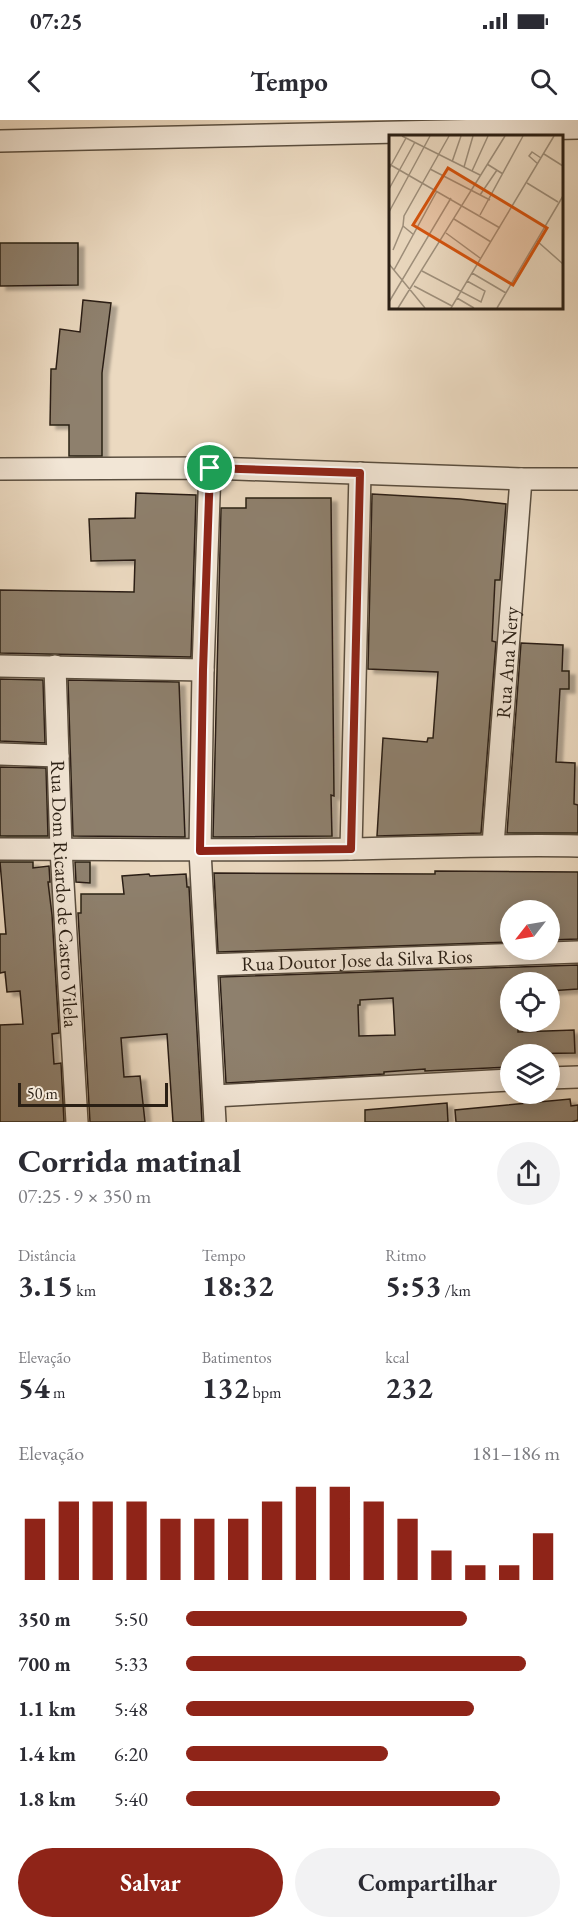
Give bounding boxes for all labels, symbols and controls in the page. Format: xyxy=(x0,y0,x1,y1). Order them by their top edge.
text: 07:25 xyxy=(30,7,83,36)
text: Tempo xyxy=(250,64,328,99)
icon: back xyxy=(18,65,51,98)
icon: search xyxy=(527,65,560,98)
inset map xyxy=(389,135,563,309)
pin xyxy=(184,442,235,493)
icon: arrive xyxy=(193,451,226,484)
street label: Rua Ana Nery xyxy=(490,605,524,720)
street label: Rua Dom Ricardo de Castro Vilela xyxy=(45,760,84,1028)
north arrow xyxy=(500,900,560,960)
map controls xyxy=(500,900,560,1104)
street label: Rua Doutor Jose da Silva Rios xyxy=(241,943,473,977)
button: locate xyxy=(500,972,560,1032)
button: layers xyxy=(500,1044,560,1104)
scale bar xyxy=(18,1080,168,1108)
text: 50 m xyxy=(27,1083,58,1104)
text: Corrida matinal xyxy=(18,1139,241,1182)
button: share xyxy=(497,1142,560,1205)
text: 07:25 · 9 × 350 m xyxy=(18,1183,151,1209)
text: Distância xyxy=(18,1245,76,1266)
text: Tempo xyxy=(202,1245,246,1266)
text: Ritmo xyxy=(385,1245,426,1266)
text: 3.15 xyxy=(18,1266,73,1305)
text: 18:32 xyxy=(202,1266,274,1305)
text: 5:53 xyxy=(385,1266,441,1305)
text: km xyxy=(73,1280,96,1301)
text: /km xyxy=(441,1280,471,1301)
text: Elevação xyxy=(18,1347,71,1368)
text: Batimentos xyxy=(202,1347,272,1368)
text: kcal xyxy=(385,1347,409,1368)
text: 54 xyxy=(18,1368,50,1407)
text: 132 xyxy=(202,1368,249,1407)
text: 232 xyxy=(385,1368,433,1407)
text: m xyxy=(50,1382,65,1403)
text: bpm xyxy=(249,1382,281,1403)
text: Elevação xyxy=(18,1440,84,1466)
text: 181–186 m xyxy=(472,1440,560,1466)
text: 350 m xyxy=(18,1606,71,1632)
text: 5:50 xyxy=(114,1606,148,1632)
text: 700 m xyxy=(18,1651,71,1677)
text: 5:33 xyxy=(114,1651,148,1677)
text: 1.1 km xyxy=(18,1696,76,1722)
text: 5:48 xyxy=(114,1696,148,1722)
text: 1.4 km xyxy=(18,1741,76,1767)
text: 6:20 xyxy=(114,1741,148,1767)
text: 1.8 km xyxy=(18,1786,76,1812)
text: 5:40 xyxy=(114,1786,148,1812)
button: Salvar xyxy=(18,1848,283,1917)
button: Compartilhar xyxy=(295,1848,560,1917)

